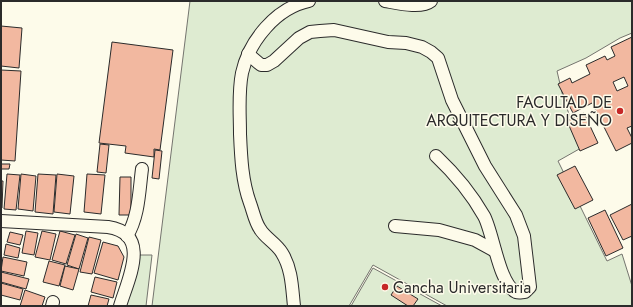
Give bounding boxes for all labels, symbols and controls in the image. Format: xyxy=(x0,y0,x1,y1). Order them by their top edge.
place label: FACULTAD DE ARQUITECTURA Y DISEÑO xyxy=(426,91,612,132)
marker: FACULTAD DE ARQUITECTURA Y DISEÑO xyxy=(615,106,625,116)
place label: Cancha Universitaria xyxy=(393,276,531,299)
marker: Cancha Universitaria xyxy=(380,282,390,292)

